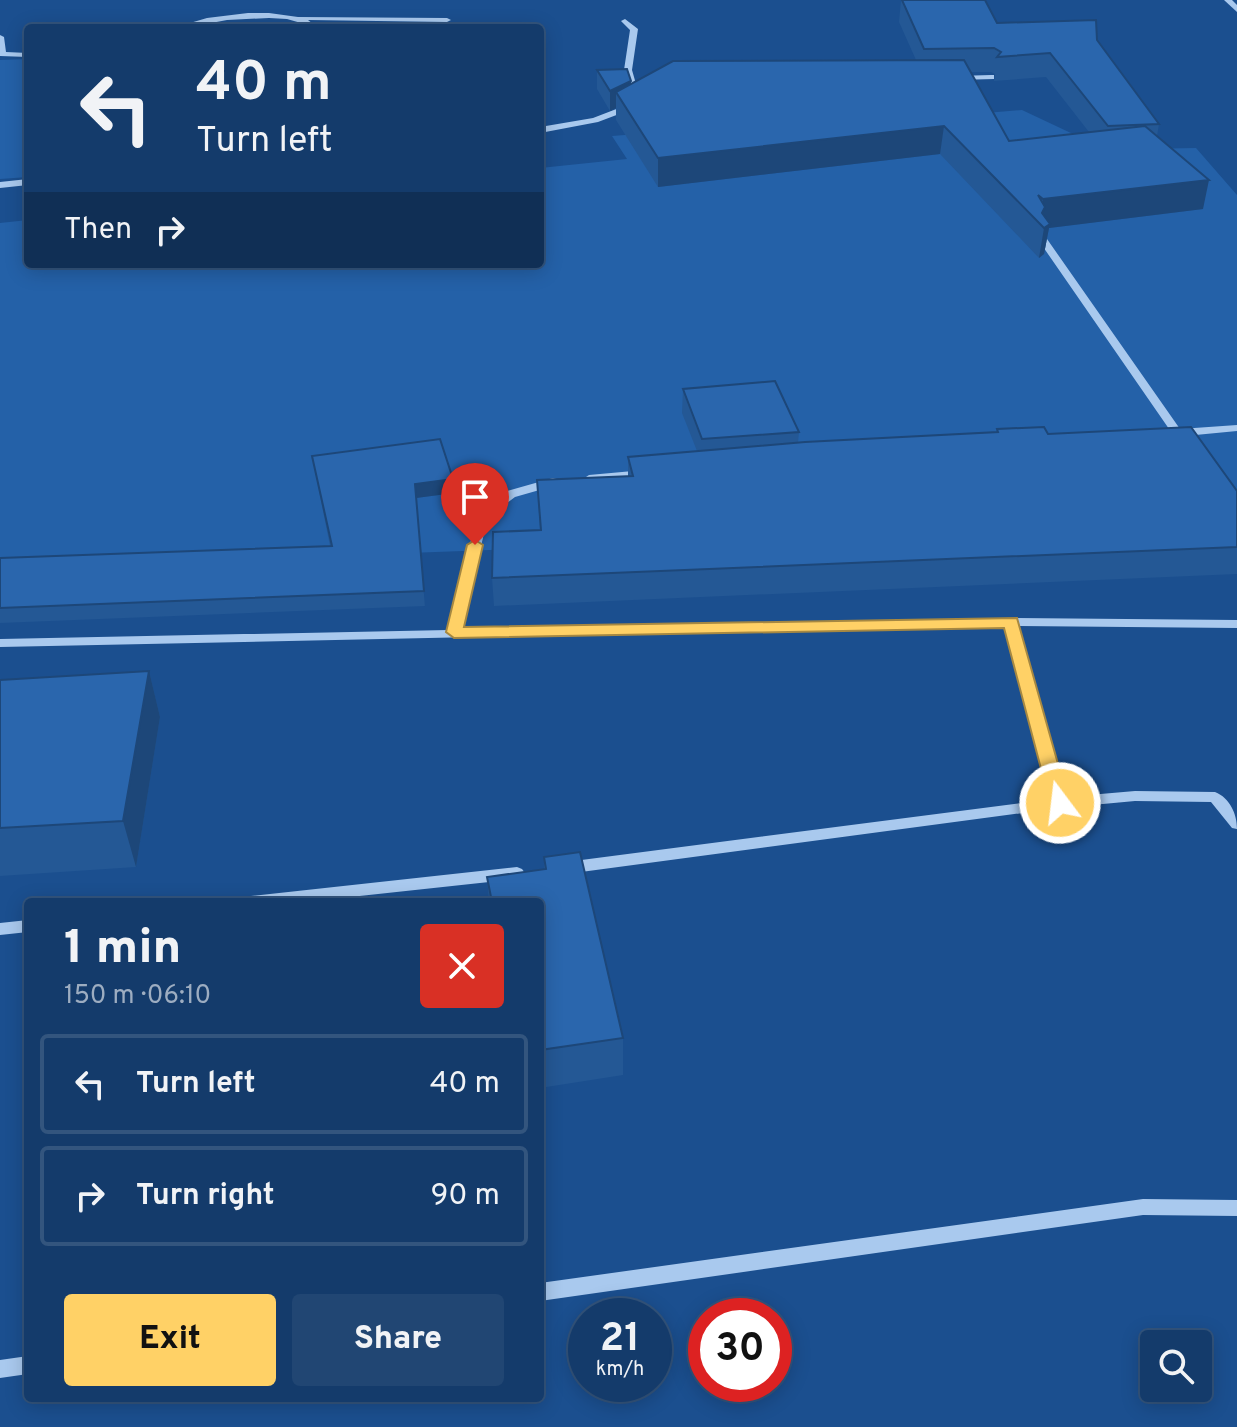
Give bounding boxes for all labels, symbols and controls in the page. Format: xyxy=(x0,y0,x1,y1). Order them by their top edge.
text: 40 m xyxy=(196,50,332,120)
icon: left xyxy=(64,56,168,160)
text: Turn left xyxy=(196,119,333,165)
icon: right xyxy=(148,208,192,252)
text: Then xyxy=(64,212,132,249)
pin xyxy=(441,463,509,545)
icon: arrive xyxy=(453,475,497,519)
position arrow xyxy=(1018,761,1102,845)
text: 1 min xyxy=(64,920,181,980)
button: close xyxy=(420,924,504,1008)
text: 150 m · 06:10 xyxy=(64,980,211,1013)
icon: left xyxy=(68,1062,112,1106)
text: Turn left xyxy=(136,1066,256,1103)
text: 40 m xyxy=(430,1066,500,1103)
icon: right xyxy=(68,1174,112,1218)
text: Turn right xyxy=(136,1178,274,1215)
text: 90 m xyxy=(431,1178,500,1215)
button: Exit xyxy=(64,1294,276,1386)
button: Share xyxy=(292,1294,504,1386)
speed limit sign: 30 xyxy=(688,1298,792,1402)
text: 21 xyxy=(600,1315,640,1365)
map controls xyxy=(1140,1330,1212,1402)
button: search xyxy=(1140,1330,1212,1402)
text: km/h xyxy=(596,1357,644,1383)

